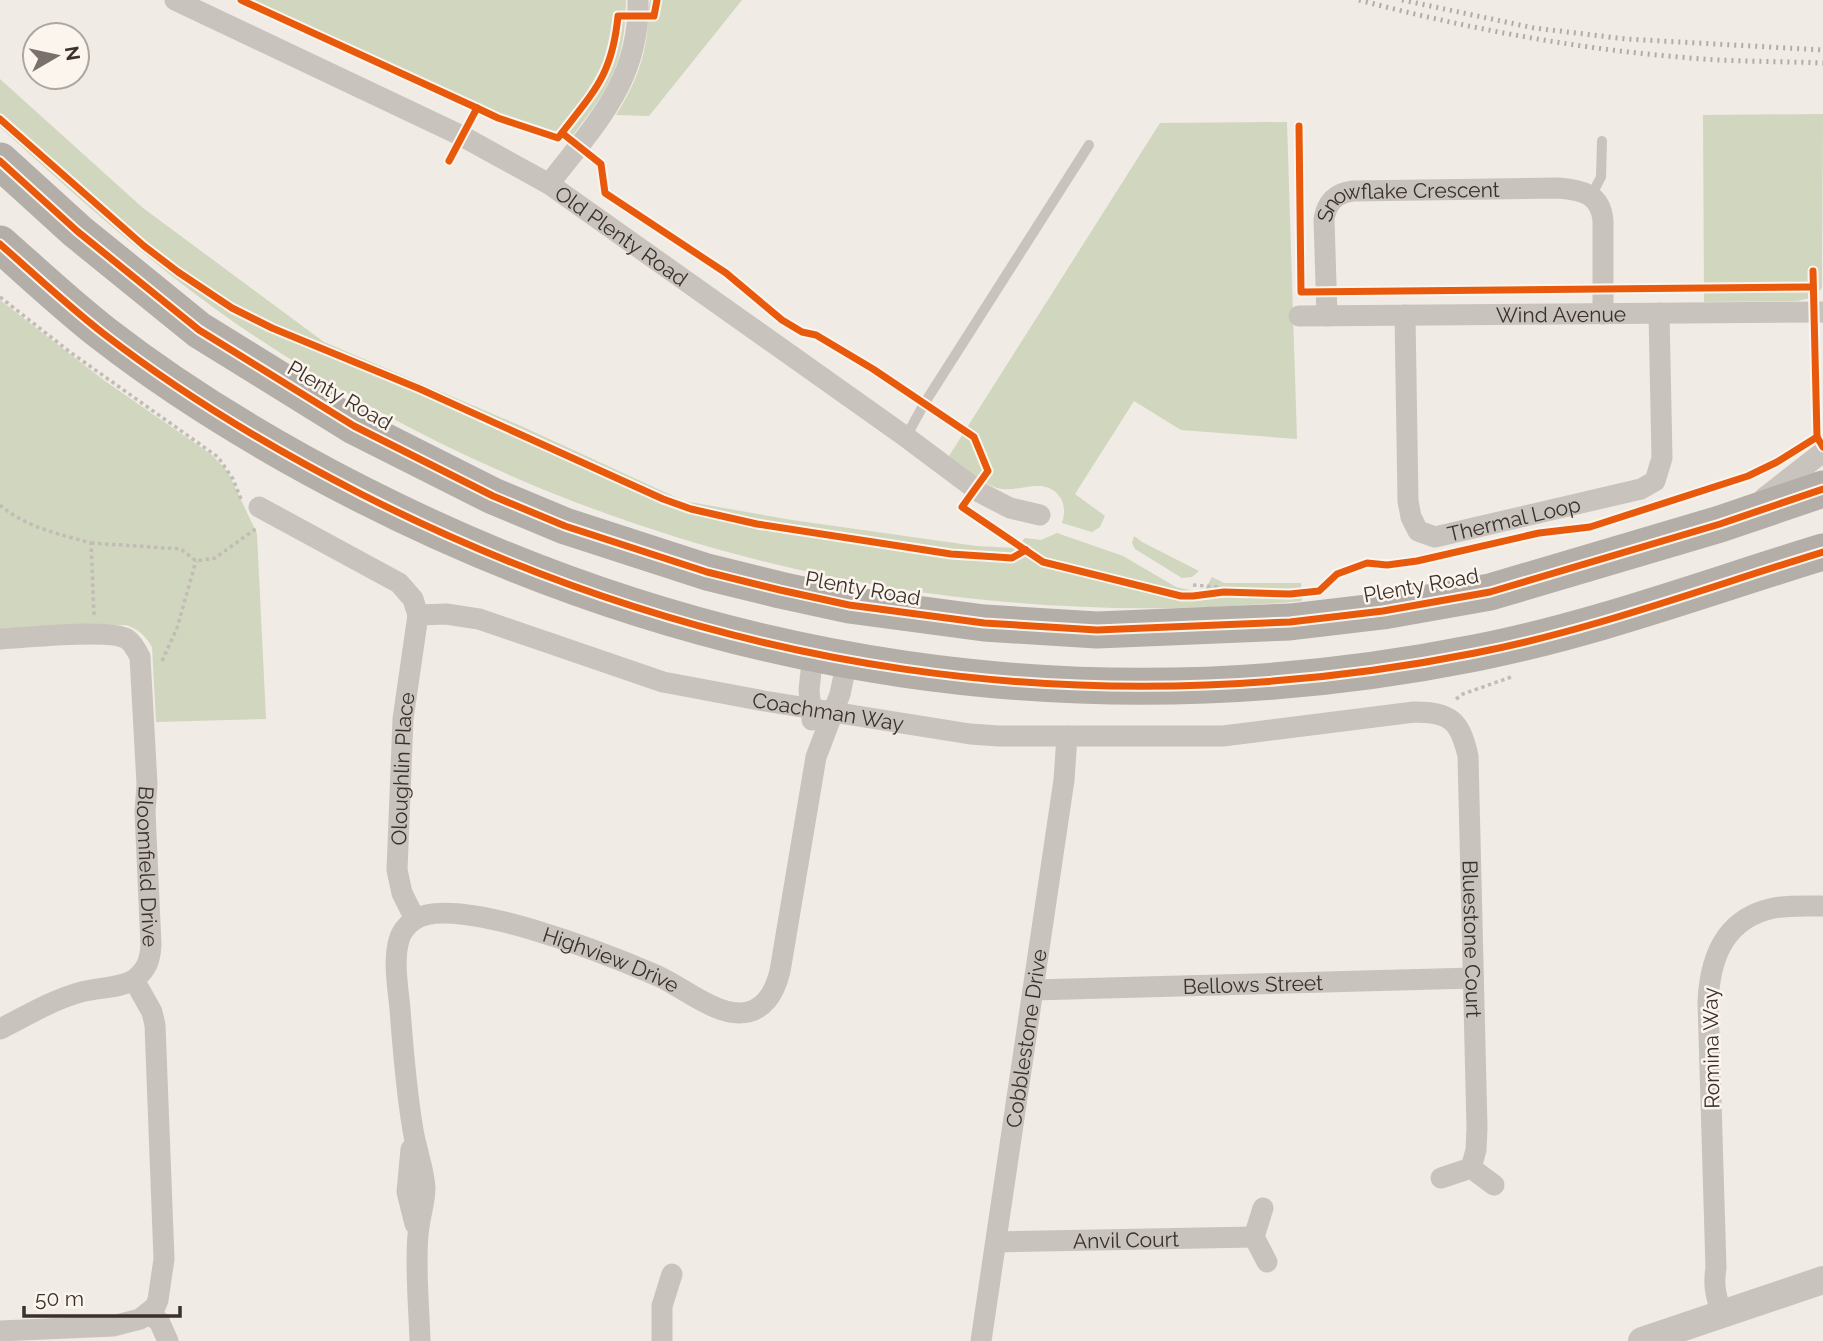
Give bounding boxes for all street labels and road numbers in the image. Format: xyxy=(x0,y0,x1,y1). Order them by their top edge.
street label: Snowflake Crescent xyxy=(1311,176,1500,224)
street label: Old Plenty Road xyxy=(550,180,693,291)
street label: Wind Avenue xyxy=(1496,301,1626,327)
street label: Plenty Road xyxy=(283,355,397,435)
street label: Thermal Loop xyxy=(1445,491,1583,546)
street label: Plenty Road xyxy=(1361,563,1481,607)
street label: Plenty Road xyxy=(803,566,923,610)
street label: Coachman Way xyxy=(750,687,906,736)
street label: Oloughlin Place xyxy=(385,690,419,846)
street label: Bloomfield Drive xyxy=(132,785,164,947)
street label: Bluestone Court xyxy=(1458,860,1487,1018)
street label: Highview Drive xyxy=(540,921,684,998)
street label: Cobblestone Drive xyxy=(1000,947,1051,1129)
street label: Bellows Street xyxy=(1182,970,1323,998)
street label: Romina Way xyxy=(1697,987,1725,1109)
street label: Anvil Court xyxy=(1073,1226,1179,1253)

